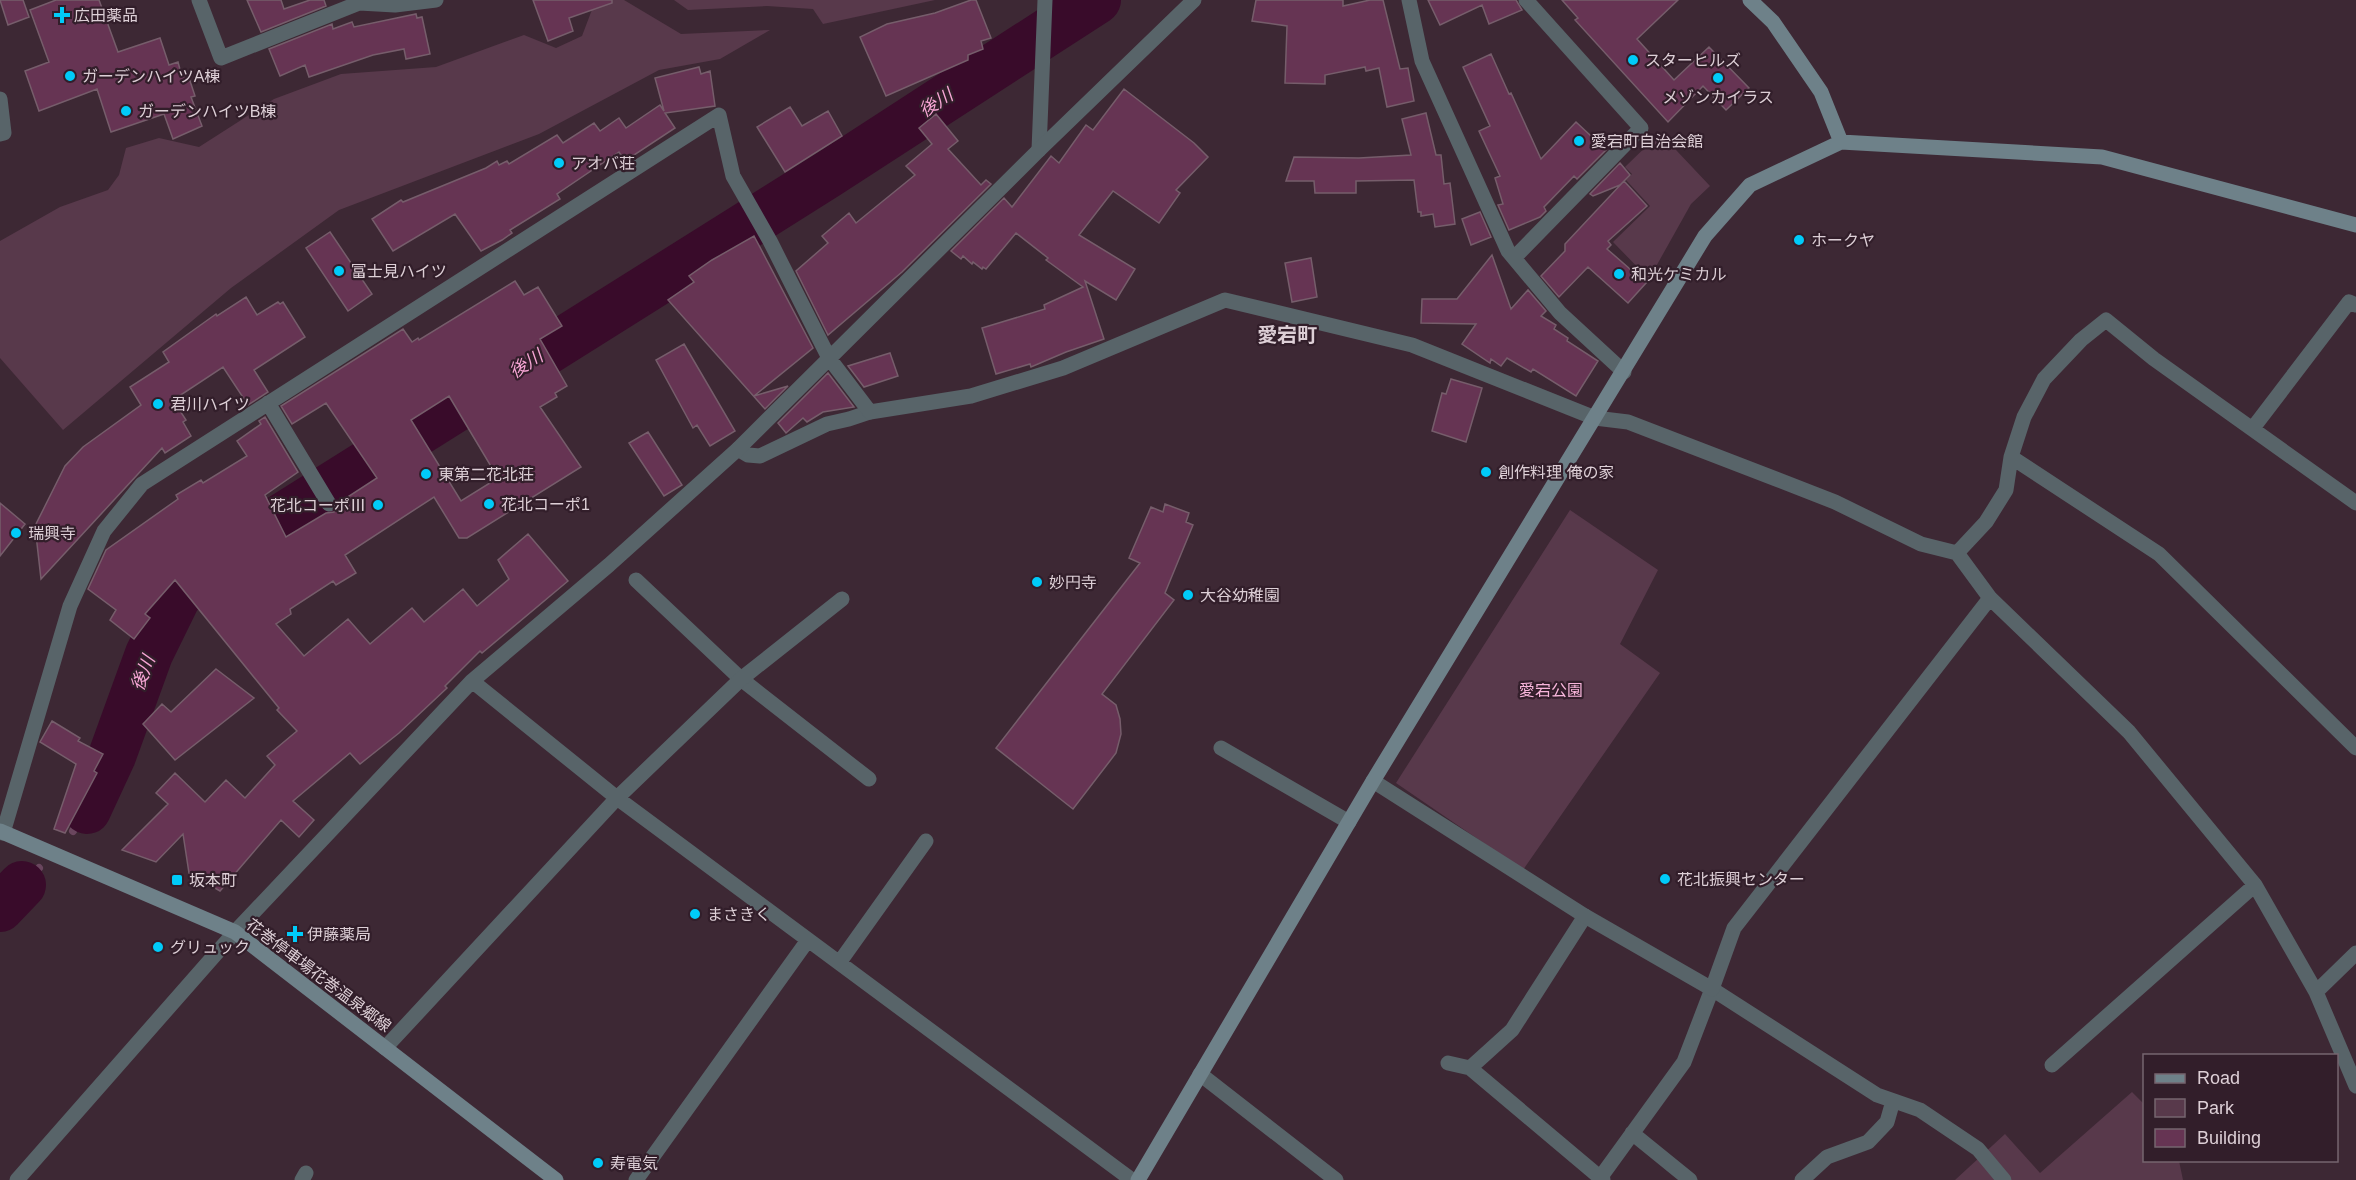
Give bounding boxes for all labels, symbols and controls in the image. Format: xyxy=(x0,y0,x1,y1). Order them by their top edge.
place label: 広田薬品 xyxy=(74,7,138,24)
marker: 広田薬品 xyxy=(55,8,69,22)
place label: スターヒルズ xyxy=(1645,52,1741,69)
marker: スターヒルズ xyxy=(1626,53,1640,67)
place label: ガーデンハイツA棟 xyxy=(82,68,220,85)
marker: ガーデンハイツA棟 xyxy=(63,69,77,83)
marker: メゾンカイラス xyxy=(1711,71,1725,85)
water label: 後川 xyxy=(915,84,958,121)
place label: メゾンカイラス xyxy=(1662,89,1774,106)
place label: ガーデンハイツB棟 xyxy=(138,103,276,120)
marker: ガーデンハイツB棟 xyxy=(119,104,133,118)
place label: 愛宕町自治会館 xyxy=(1591,133,1703,150)
marker: 愛宕町自治会館 xyxy=(1572,134,1586,148)
place label: アオバ荘 xyxy=(571,155,635,172)
marker: アオバ荘 xyxy=(552,156,566,170)
place label: ホークヤ xyxy=(1811,232,1875,249)
marker: ホークヤ xyxy=(1792,233,1806,247)
place label: 富士見ハイツ xyxy=(351,263,447,280)
marker: 富士見ハイツ xyxy=(332,264,346,278)
place label: 和光ケミカル xyxy=(1631,266,1727,283)
marker: 和光ケミカル xyxy=(1612,267,1626,281)
district label: 愛宕町 xyxy=(1257,324,1317,346)
water label: 後川 xyxy=(505,345,548,382)
place label: 君川ハイツ xyxy=(170,396,250,413)
marker: 君川ハイツ xyxy=(151,397,165,411)
place label: 創作料理 俺の家 xyxy=(1498,464,1614,481)
marker: 創作料理 俺の家 xyxy=(1479,465,1493,479)
place label: 東第二花北荘 xyxy=(438,466,534,483)
marker: 東第二花北荘 xyxy=(419,467,433,481)
place label: 花北コーポ1 xyxy=(501,496,590,513)
place label: 花北コーポⅢ xyxy=(270,497,366,514)
marker: 花北コーポ1 xyxy=(482,497,496,511)
marker: 花北コーポⅢ xyxy=(371,498,385,512)
place label: 瑞興寺 xyxy=(28,525,76,542)
marker: 瑞興寺 xyxy=(9,526,23,540)
place label: 妙円寺 xyxy=(1049,574,1097,591)
marker: 妙円寺 xyxy=(1030,575,1044,589)
place label: 大谷幼稚園 xyxy=(1200,587,1280,604)
marker: 大谷幼稚園 xyxy=(1181,588,1195,602)
water label: 後川 xyxy=(127,651,160,693)
park label: 愛宕公園 xyxy=(1519,682,1583,699)
place label: 花北振興センター xyxy=(1677,871,1805,888)
place label: 坂本町 xyxy=(189,872,237,889)
marker: 花北振興センター xyxy=(1658,872,1672,886)
marker: 坂本町 xyxy=(170,873,184,887)
place label: まさきく xyxy=(707,906,771,923)
marker: まさきく xyxy=(688,907,702,921)
street label: 花巻停車場花巻温泉郷線 xyxy=(243,916,394,1035)
place label: 伊藤薬局 xyxy=(307,926,371,943)
marker: 伊藤薬局 xyxy=(288,927,302,941)
place label: グリュック xyxy=(170,939,250,956)
marker: グリュック xyxy=(151,940,165,954)
legend xyxy=(2143,1054,2338,1162)
text: Road xyxy=(2197,1068,2240,1088)
text: Park xyxy=(2197,1098,2235,1118)
text: Building xyxy=(2197,1128,2261,1148)
place label: 寿電気 xyxy=(610,1155,658,1172)
marker: 寿電気 xyxy=(591,1156,605,1170)

